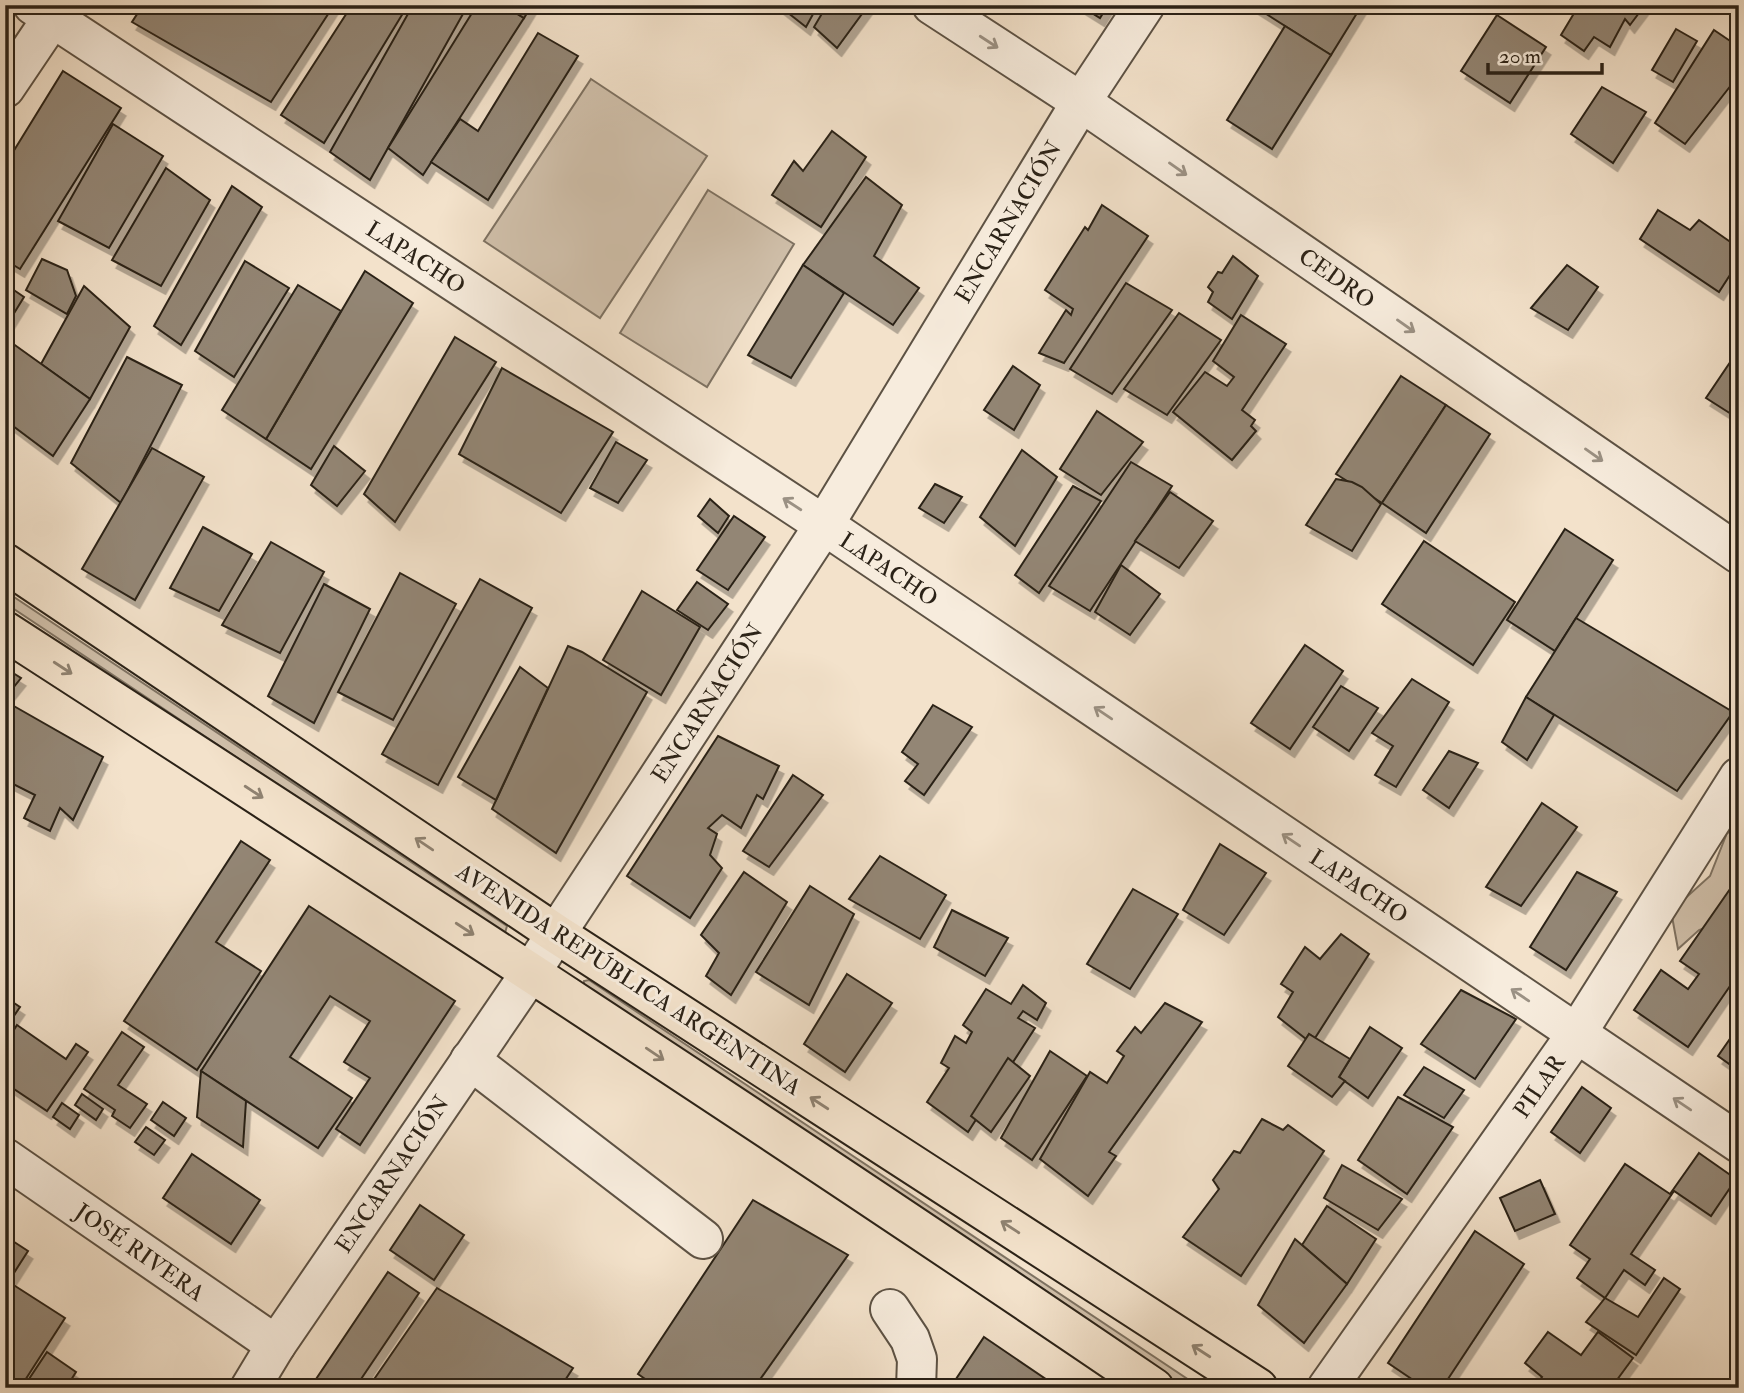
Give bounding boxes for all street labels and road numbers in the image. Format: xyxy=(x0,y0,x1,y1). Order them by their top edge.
street label: ENCARNACIÓN xyxy=(949,136,1068,309)
street label: LAPACHO xyxy=(360,214,471,300)
street label: CEDRO xyxy=(1293,242,1381,315)
street label: LAPACHO xyxy=(834,526,944,613)
street label: ENCARNACIÓN xyxy=(645,618,770,788)
street label: LAPACHO xyxy=(1304,843,1414,930)
street label: AVENIDA REPÚBLICA ARGENTINA xyxy=(450,856,807,1102)
street label: PILAR xyxy=(1507,1048,1572,1124)
street label: ENCARNACIÓN xyxy=(329,1090,456,1259)
street label: JOSÉ RIVERA xyxy=(68,1196,210,1308)

